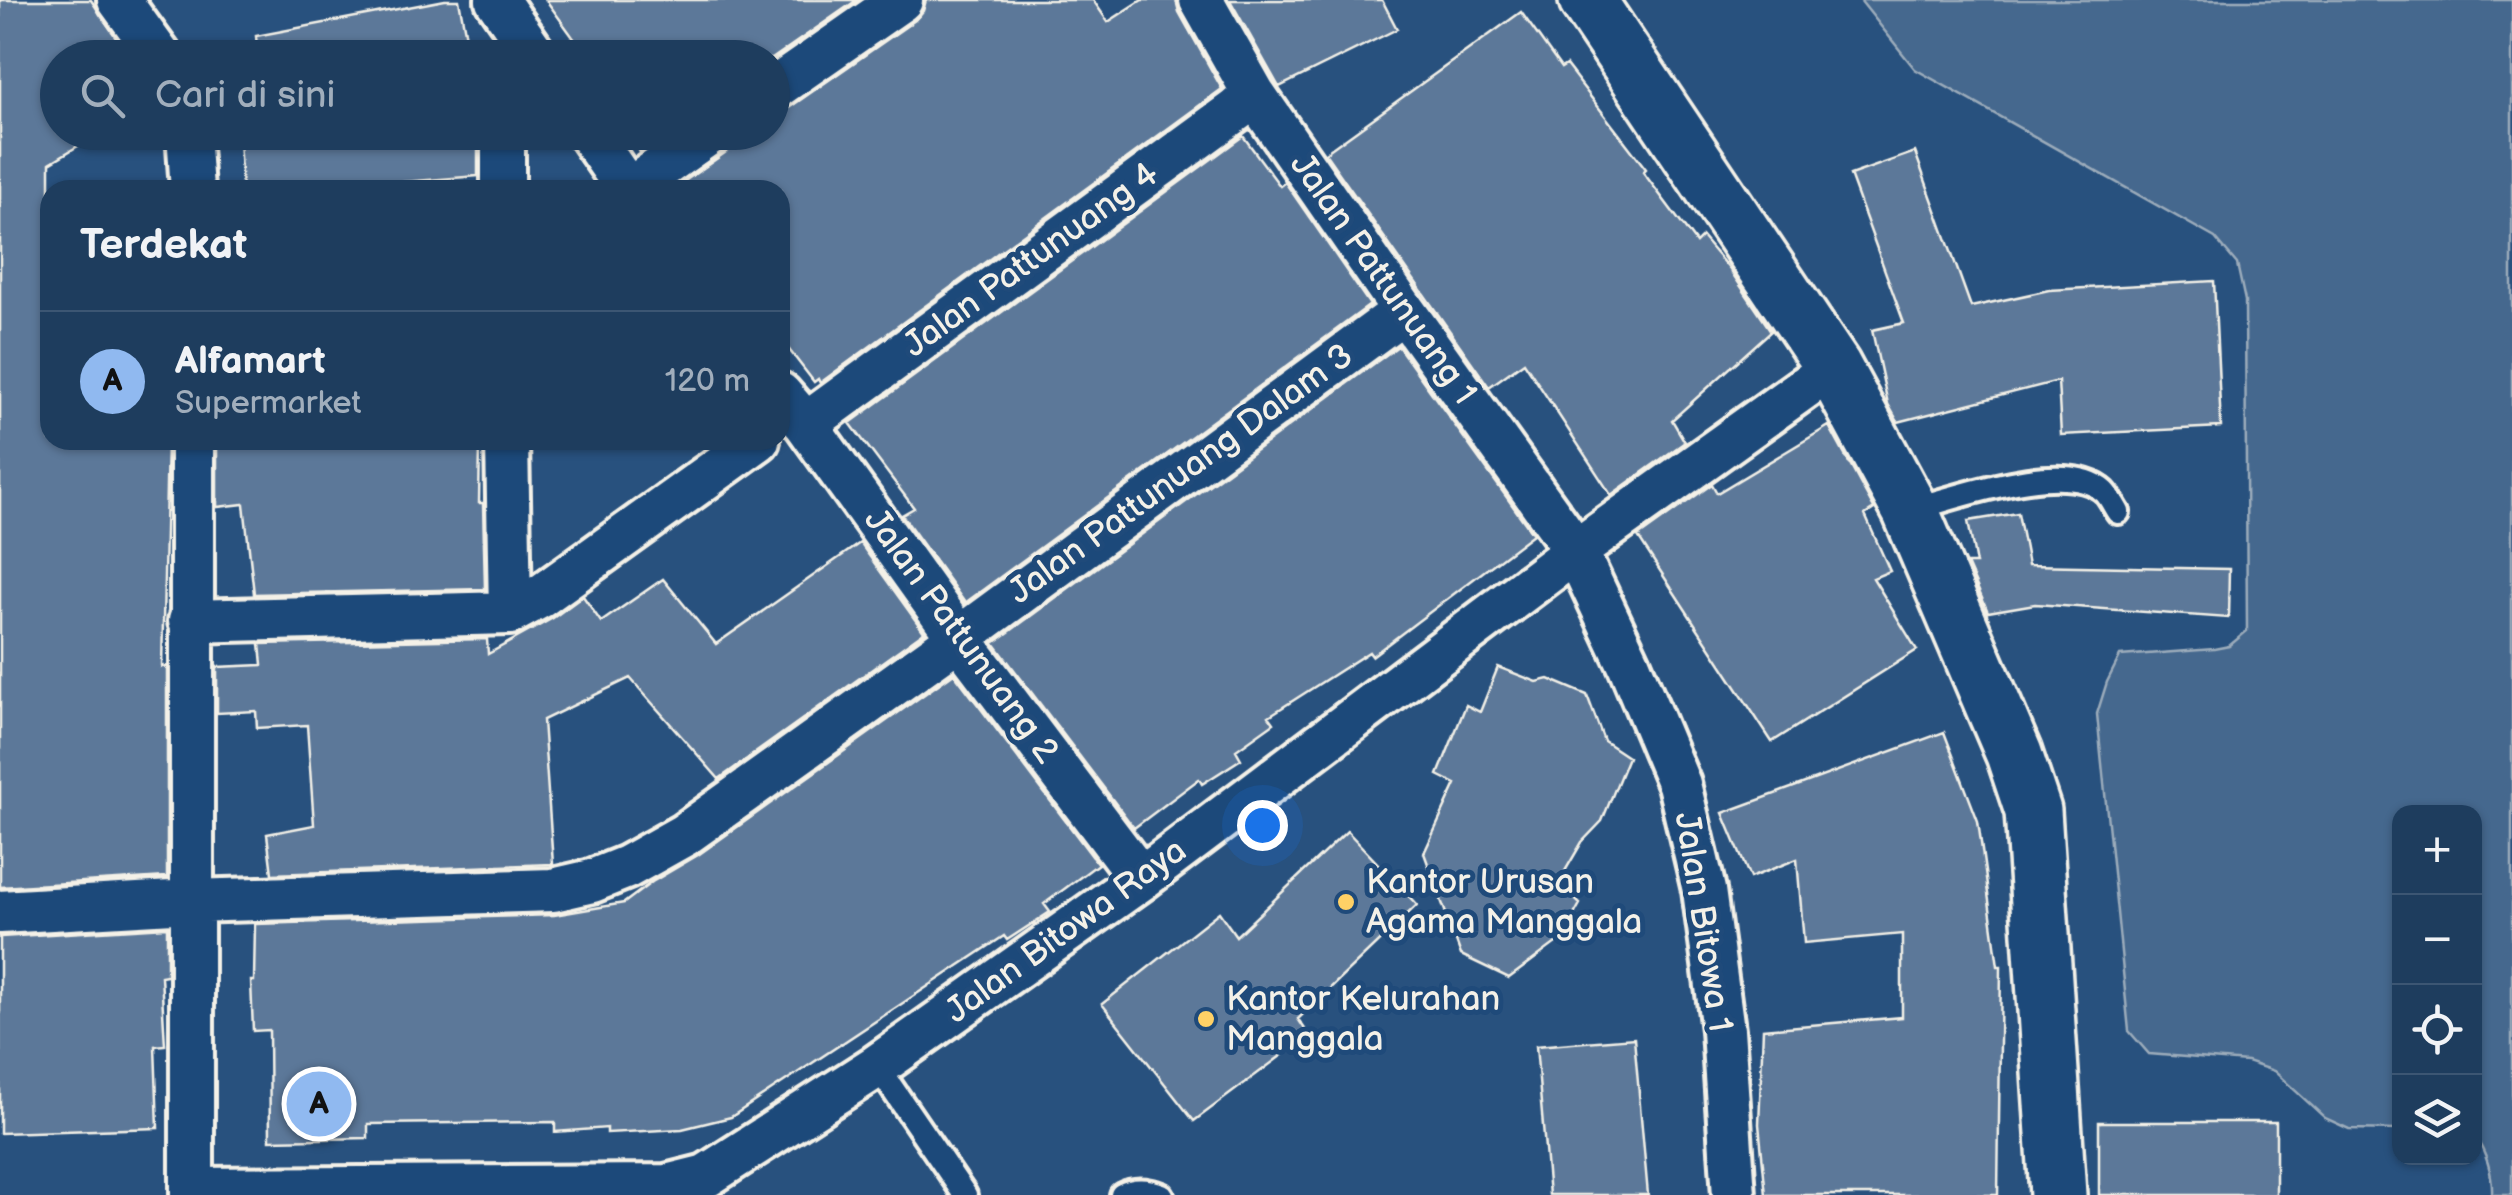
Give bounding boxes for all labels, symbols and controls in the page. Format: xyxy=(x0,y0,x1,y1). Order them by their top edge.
search box xyxy=(40,40,790,150)
icon: search xyxy=(75,68,130,123)
text: Cari di sini xyxy=(155,73,335,118)
street label: Jalan Pattunuang 1 xyxy=(1280,145,1486,413)
street label: Jalan Pattunuang 4 xyxy=(895,153,1167,367)
text: Terdekat xyxy=(80,220,247,271)
street label: Jalan Pattunuang Dalam 3 xyxy=(1000,334,1362,614)
text: Alfamart xyxy=(175,339,325,384)
text: A xyxy=(103,362,122,401)
text: 120 m xyxy=(665,362,750,401)
text: Supermarket xyxy=(175,384,361,423)
street label: Jalan Pattunuang 2 xyxy=(854,500,1068,772)
your location xyxy=(1237,800,1288,851)
map controls xyxy=(2392,805,2482,1165)
button: + xyxy=(2392,805,2482,895)
street label: Jalan Bitowa 1 xyxy=(1664,809,1742,1035)
street label: Jalan Bitowa Raya xyxy=(937,829,1195,1033)
place label: Kantor Urusan Agama Manggala xyxy=(1366,861,1642,944)
marker: Kantor Urusan Agama Manggala xyxy=(1335,891,1357,913)
button: − xyxy=(2392,895,2482,985)
place label: Kantor Kelurahan Manggala xyxy=(1226,978,1500,1061)
button: locate xyxy=(2392,985,2482,1075)
marker: Kantor Kelurahan Manggala xyxy=(1195,1008,1217,1030)
pin: A xyxy=(286,1066,352,1142)
button: layers xyxy=(2392,1075,2482,1165)

